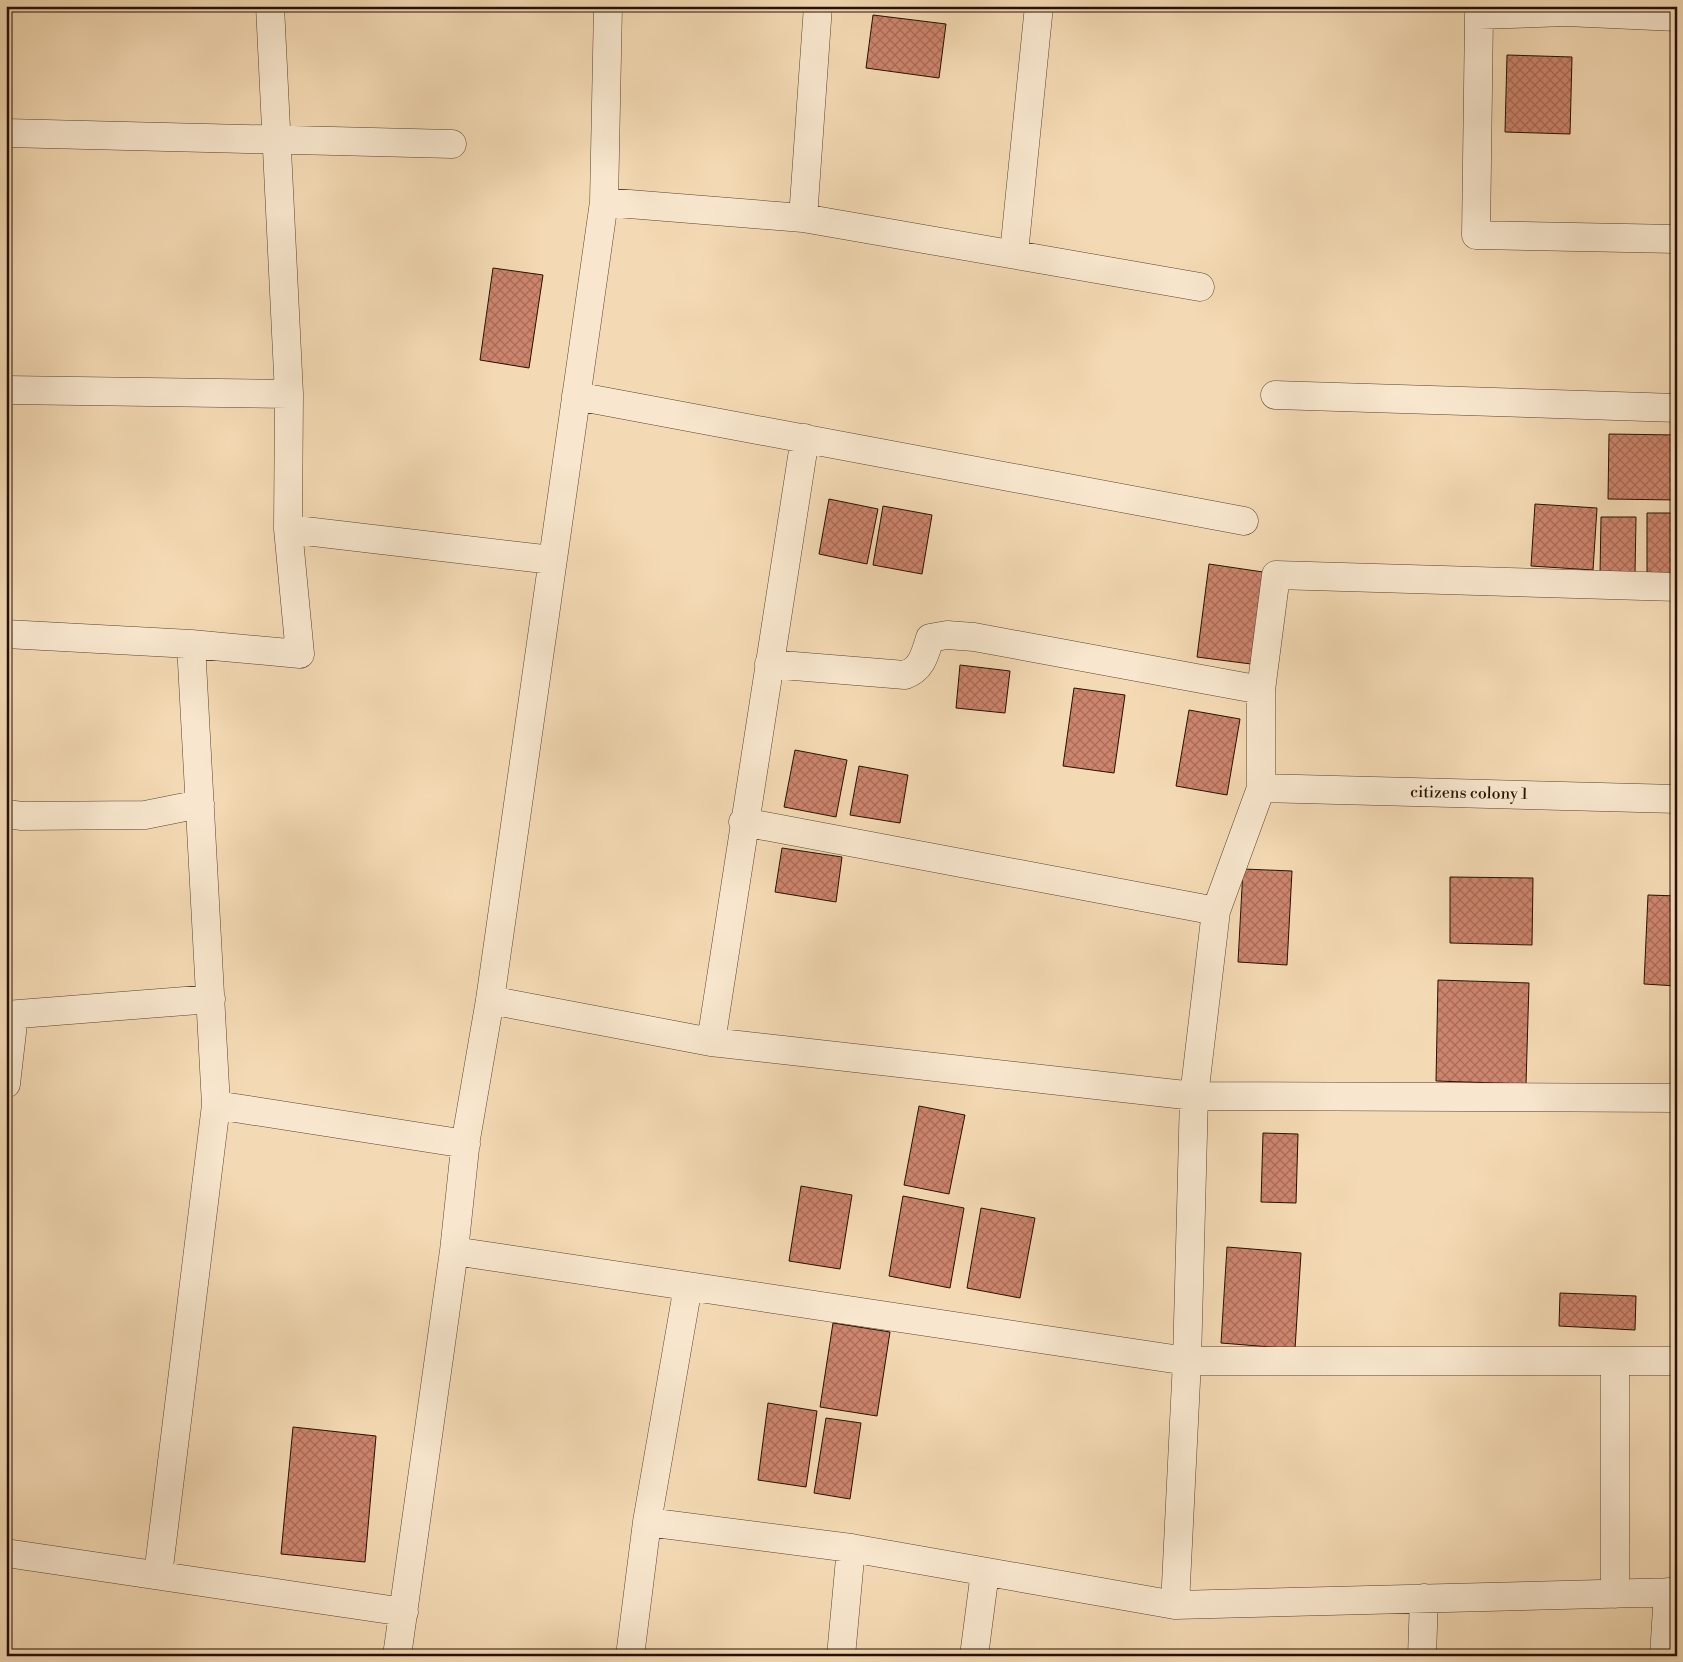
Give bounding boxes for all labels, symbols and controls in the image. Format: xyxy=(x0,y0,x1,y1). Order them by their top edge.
street label: citizens colony 1 xyxy=(1410,782,1528,804)

